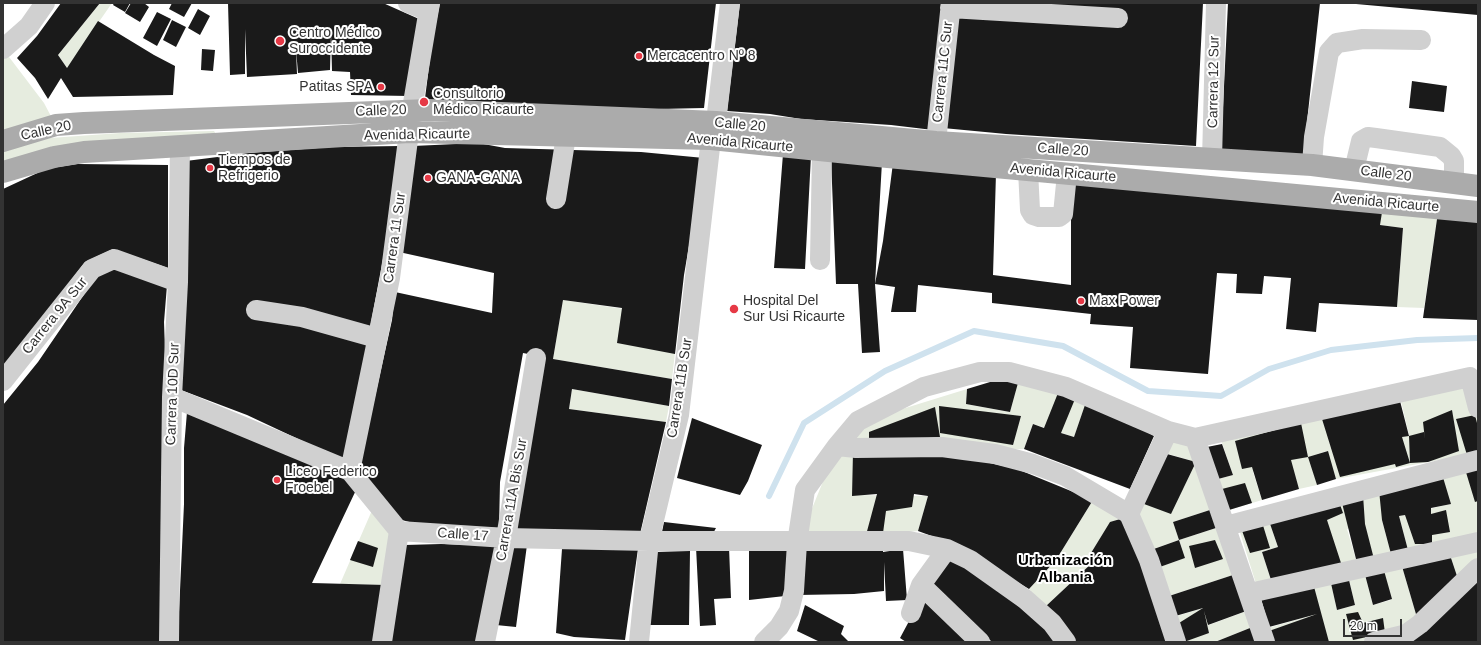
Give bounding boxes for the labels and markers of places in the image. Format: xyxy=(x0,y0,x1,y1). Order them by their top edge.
place label: Centro Médico Suroccidente xyxy=(289,25,380,58)
marker: Centro Médico Suroccidente xyxy=(274,35,286,47)
place label: Mercacentro Nº 8 xyxy=(647,48,756,64)
marker: Mercacentro Nº 8 xyxy=(634,51,644,61)
place label: Patitas SPA xyxy=(299,79,373,95)
marker: Patitas SPA xyxy=(376,82,386,92)
place label: Consultorio Médico Ricaurte xyxy=(433,86,534,118)
marker: Consultorio Médico Ricaurte xyxy=(418,96,430,108)
place label: Tiempos de Refrigerio xyxy=(218,152,291,184)
marker: Tiempos de Refrigerio xyxy=(205,163,215,173)
place label: GANA-GANA xyxy=(436,170,520,186)
marker: GANA-GANA xyxy=(423,173,433,183)
place label: Hospital Del Sur Usi Ricaurte xyxy=(743,293,845,326)
place label: Max Power xyxy=(1089,293,1159,309)
marker: Max Power xyxy=(1076,296,1086,306)
marker: Hospital Del Sur Usi Ricaurte xyxy=(728,303,740,315)
place label: Liceo Federico Froebel xyxy=(285,464,377,496)
marker: Liceo Federico Froebel xyxy=(272,475,282,485)

